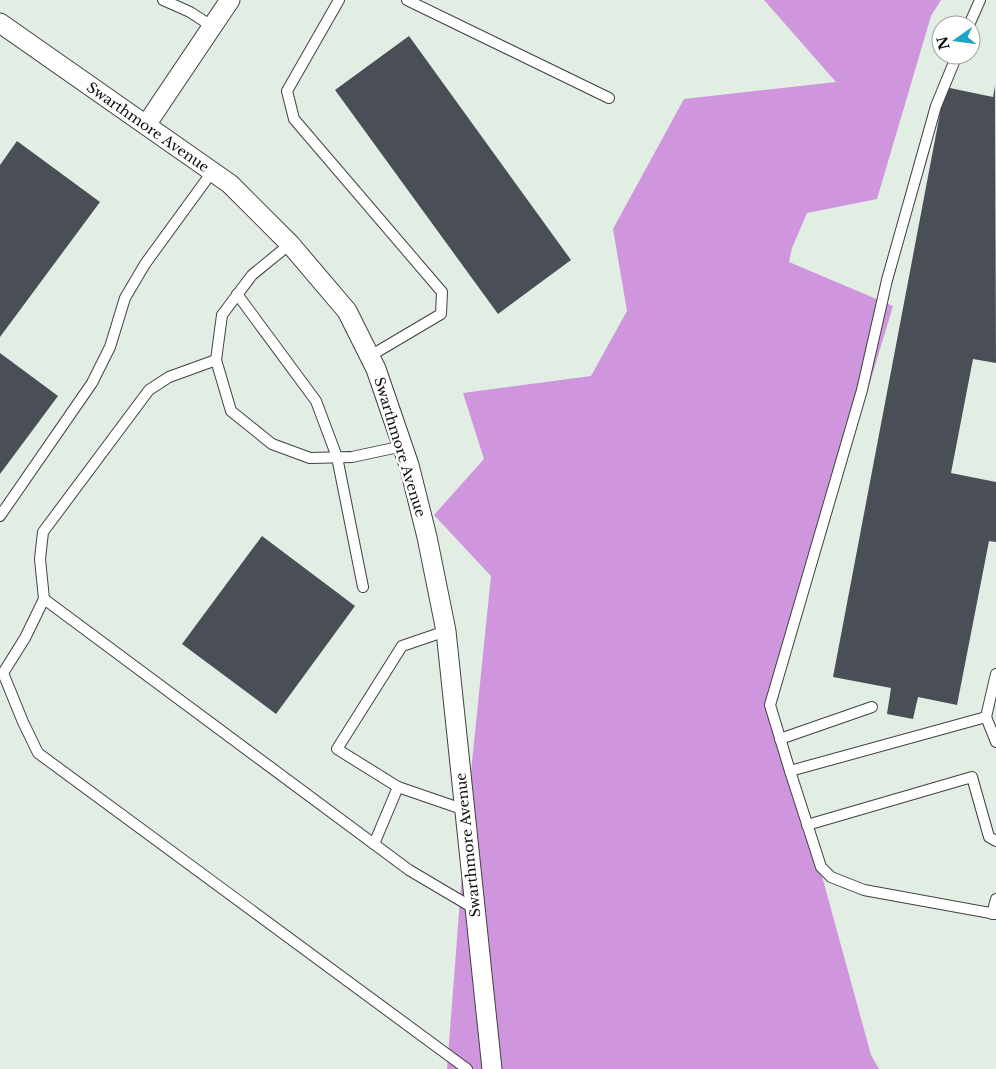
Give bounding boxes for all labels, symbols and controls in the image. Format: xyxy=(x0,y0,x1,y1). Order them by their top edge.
north arrow xyxy=(931,15,981,65)
text: N xyxy=(933,35,954,52)
street label: Swarthmore Avenue xyxy=(83,78,213,176)
street label: Swarthmore Avenue xyxy=(370,375,430,519)
street label: Swarthmore Avenue xyxy=(451,772,485,918)

